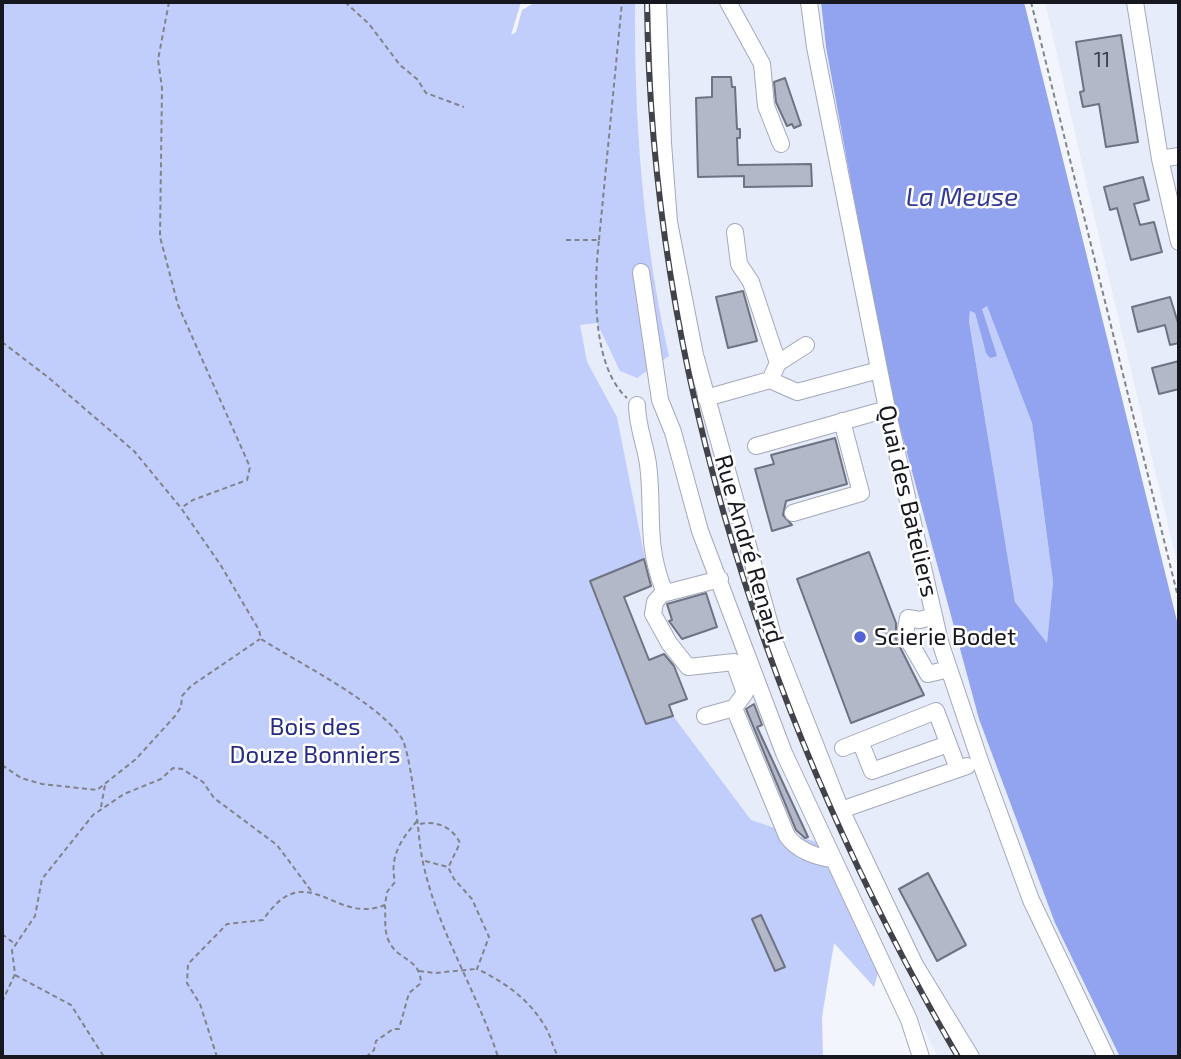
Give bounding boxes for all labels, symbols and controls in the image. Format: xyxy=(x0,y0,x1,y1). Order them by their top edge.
house number: 11 xyxy=(1094,47,1110,73)
water label: La Meuse xyxy=(906,181,1018,213)
street label: Quai des Bateliers xyxy=(872,402,944,600)
street label: Rue André Renard xyxy=(708,451,790,647)
place label: Scierie Bodet xyxy=(874,623,1016,651)
marker: Scierie Bodet xyxy=(852,629,868,645)
park label: Bois des Douze Bonniers xyxy=(230,713,400,769)

